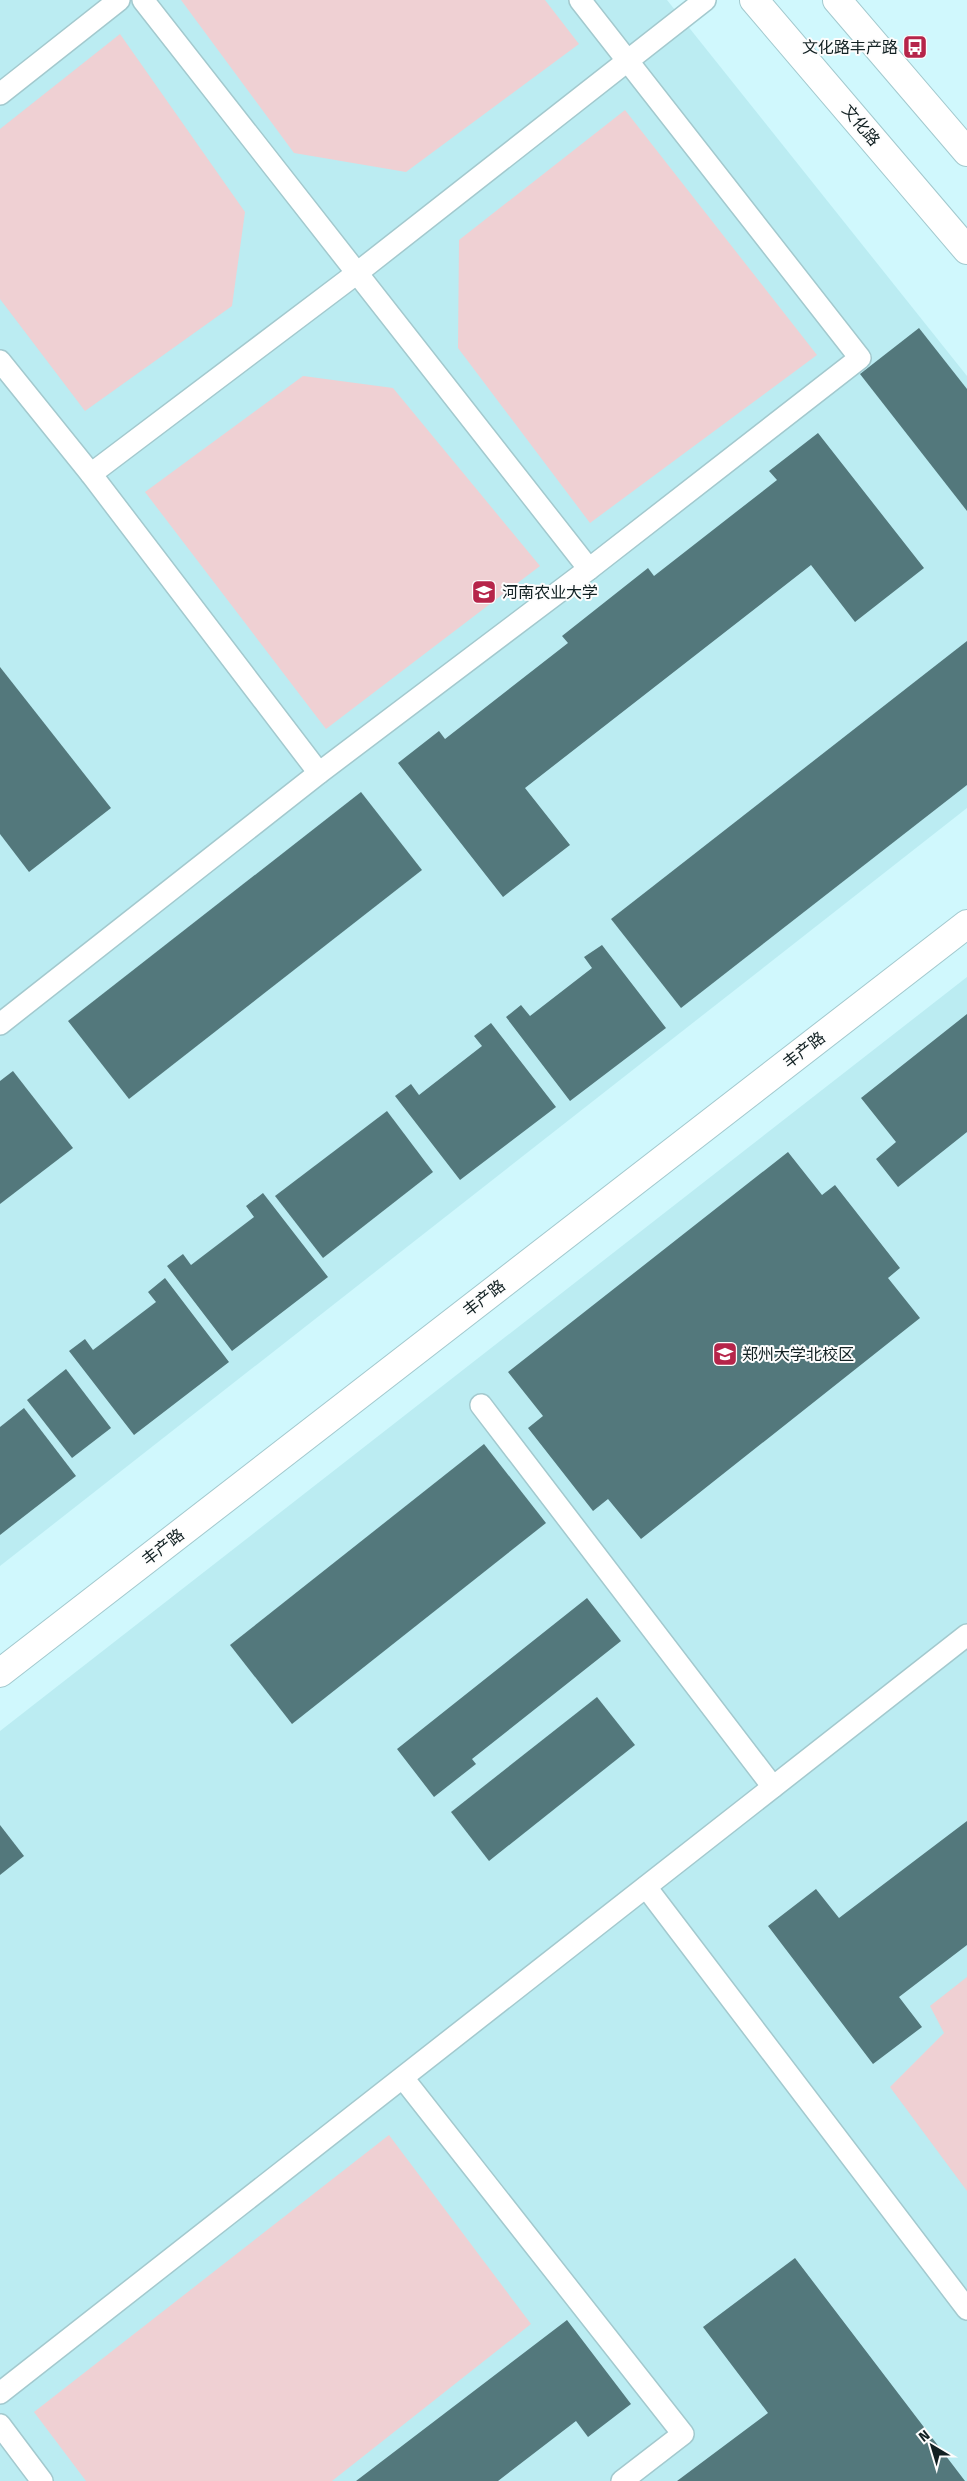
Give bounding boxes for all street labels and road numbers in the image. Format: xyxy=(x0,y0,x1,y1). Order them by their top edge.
street label: 文化路 xyxy=(838,101,884,149)
street label: 丰产路 xyxy=(779,1028,829,1072)
street label: 丰产路 xyxy=(459,1276,509,1320)
street label: 丰产路 xyxy=(138,1525,188,1569)

